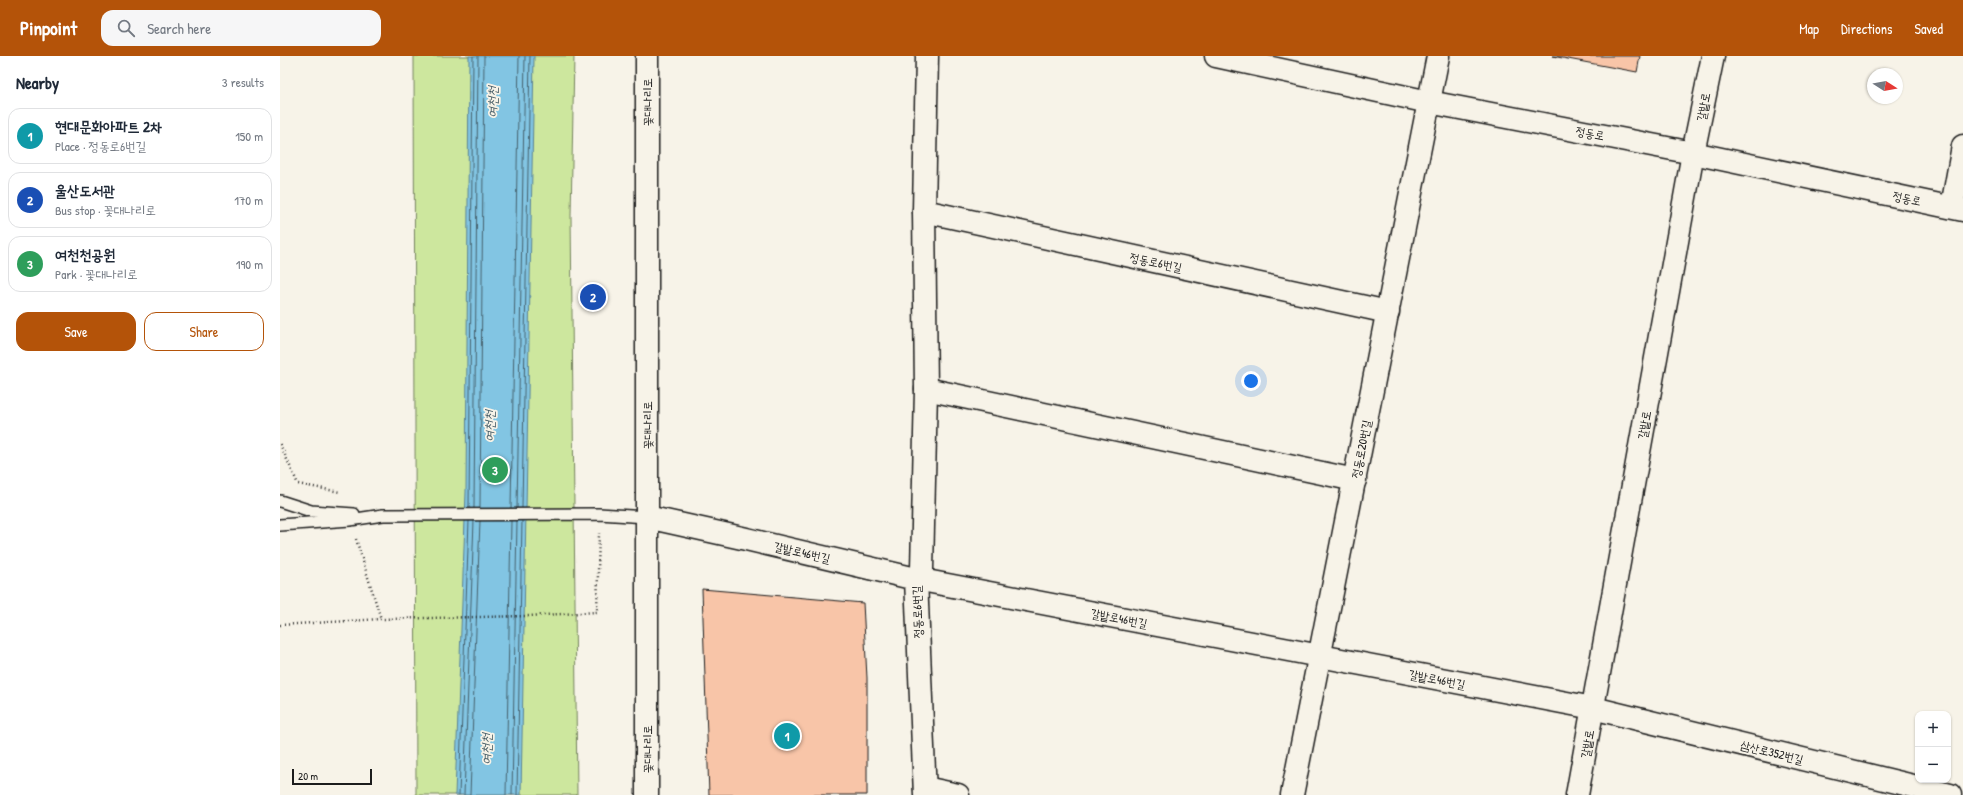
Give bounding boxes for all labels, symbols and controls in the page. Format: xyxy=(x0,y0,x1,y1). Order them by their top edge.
search box xyxy=(101,10,381,46)
text: Pinpoint xyxy=(20,15,77,41)
icon: search xyxy=(115,17,137,39)
text: Search here xyxy=(147,18,211,39)
text: Map xyxy=(1799,19,1819,38)
text: Directions xyxy=(1841,19,1892,38)
text: Saved xyxy=(1914,19,1943,38)
north arrow xyxy=(1867,68,1903,104)
text: Nearby xyxy=(16,71,59,94)
text: 3 results xyxy=(222,73,264,91)
street label: 꽃대나리로 xyxy=(639,78,656,126)
water label: 여천천 xyxy=(483,85,501,118)
street label: 갈밭로 xyxy=(1692,91,1714,123)
text: 현대문화아파트 2차 xyxy=(55,116,162,137)
street label: 정동로 xyxy=(1574,122,1606,144)
text: 1 xyxy=(28,127,32,145)
text: 150 m xyxy=(235,127,263,145)
text: Place · 정동로6번길 xyxy=(55,137,146,155)
text: 울산도서관 xyxy=(55,180,115,201)
street label: 정동로 xyxy=(1891,187,1923,209)
text: 2 xyxy=(27,191,33,209)
text: 170 m xyxy=(234,191,263,209)
text: Bus stop · 꽃대나리로 xyxy=(55,201,156,219)
text: 여천천공원 xyxy=(55,244,115,265)
street label: 정동로6번길 xyxy=(1128,248,1184,276)
text: 3 xyxy=(27,255,33,273)
text: 190 m xyxy=(236,255,263,273)
text: Park · 꽃대나리로 xyxy=(55,265,138,283)
pin: 2 xyxy=(580,282,606,312)
button: Save xyxy=(16,312,136,351)
button: Share xyxy=(144,312,264,351)
your location xyxy=(1241,371,1261,391)
street label: 꽃대나리로 xyxy=(639,401,656,449)
water label: 여천천 xyxy=(480,409,498,442)
street label: 갈밭로 xyxy=(1633,409,1655,441)
street label: 정동로20번길 xyxy=(1347,418,1375,480)
pin: 3 xyxy=(482,455,508,485)
street label: 갈밭로46번길 xyxy=(772,537,832,567)
street label: 정동로6번길 xyxy=(908,585,926,639)
street label: 갈밭로46번길 xyxy=(1089,604,1149,632)
street label: 갈밭로46번길 xyxy=(1407,665,1467,693)
map controls xyxy=(1915,711,1951,783)
button: + xyxy=(1915,711,1951,747)
pin: 1 xyxy=(774,721,800,751)
street label: 꽃대나리로 xyxy=(639,725,656,773)
street label: 갈밭로 xyxy=(1576,728,1598,760)
water label: 여천천 xyxy=(477,732,495,765)
street label: 삼산로352번길 xyxy=(1739,736,1806,768)
button: − xyxy=(1915,747,1951,783)
scale bar xyxy=(292,767,372,786)
text: 20 m xyxy=(298,769,318,783)

